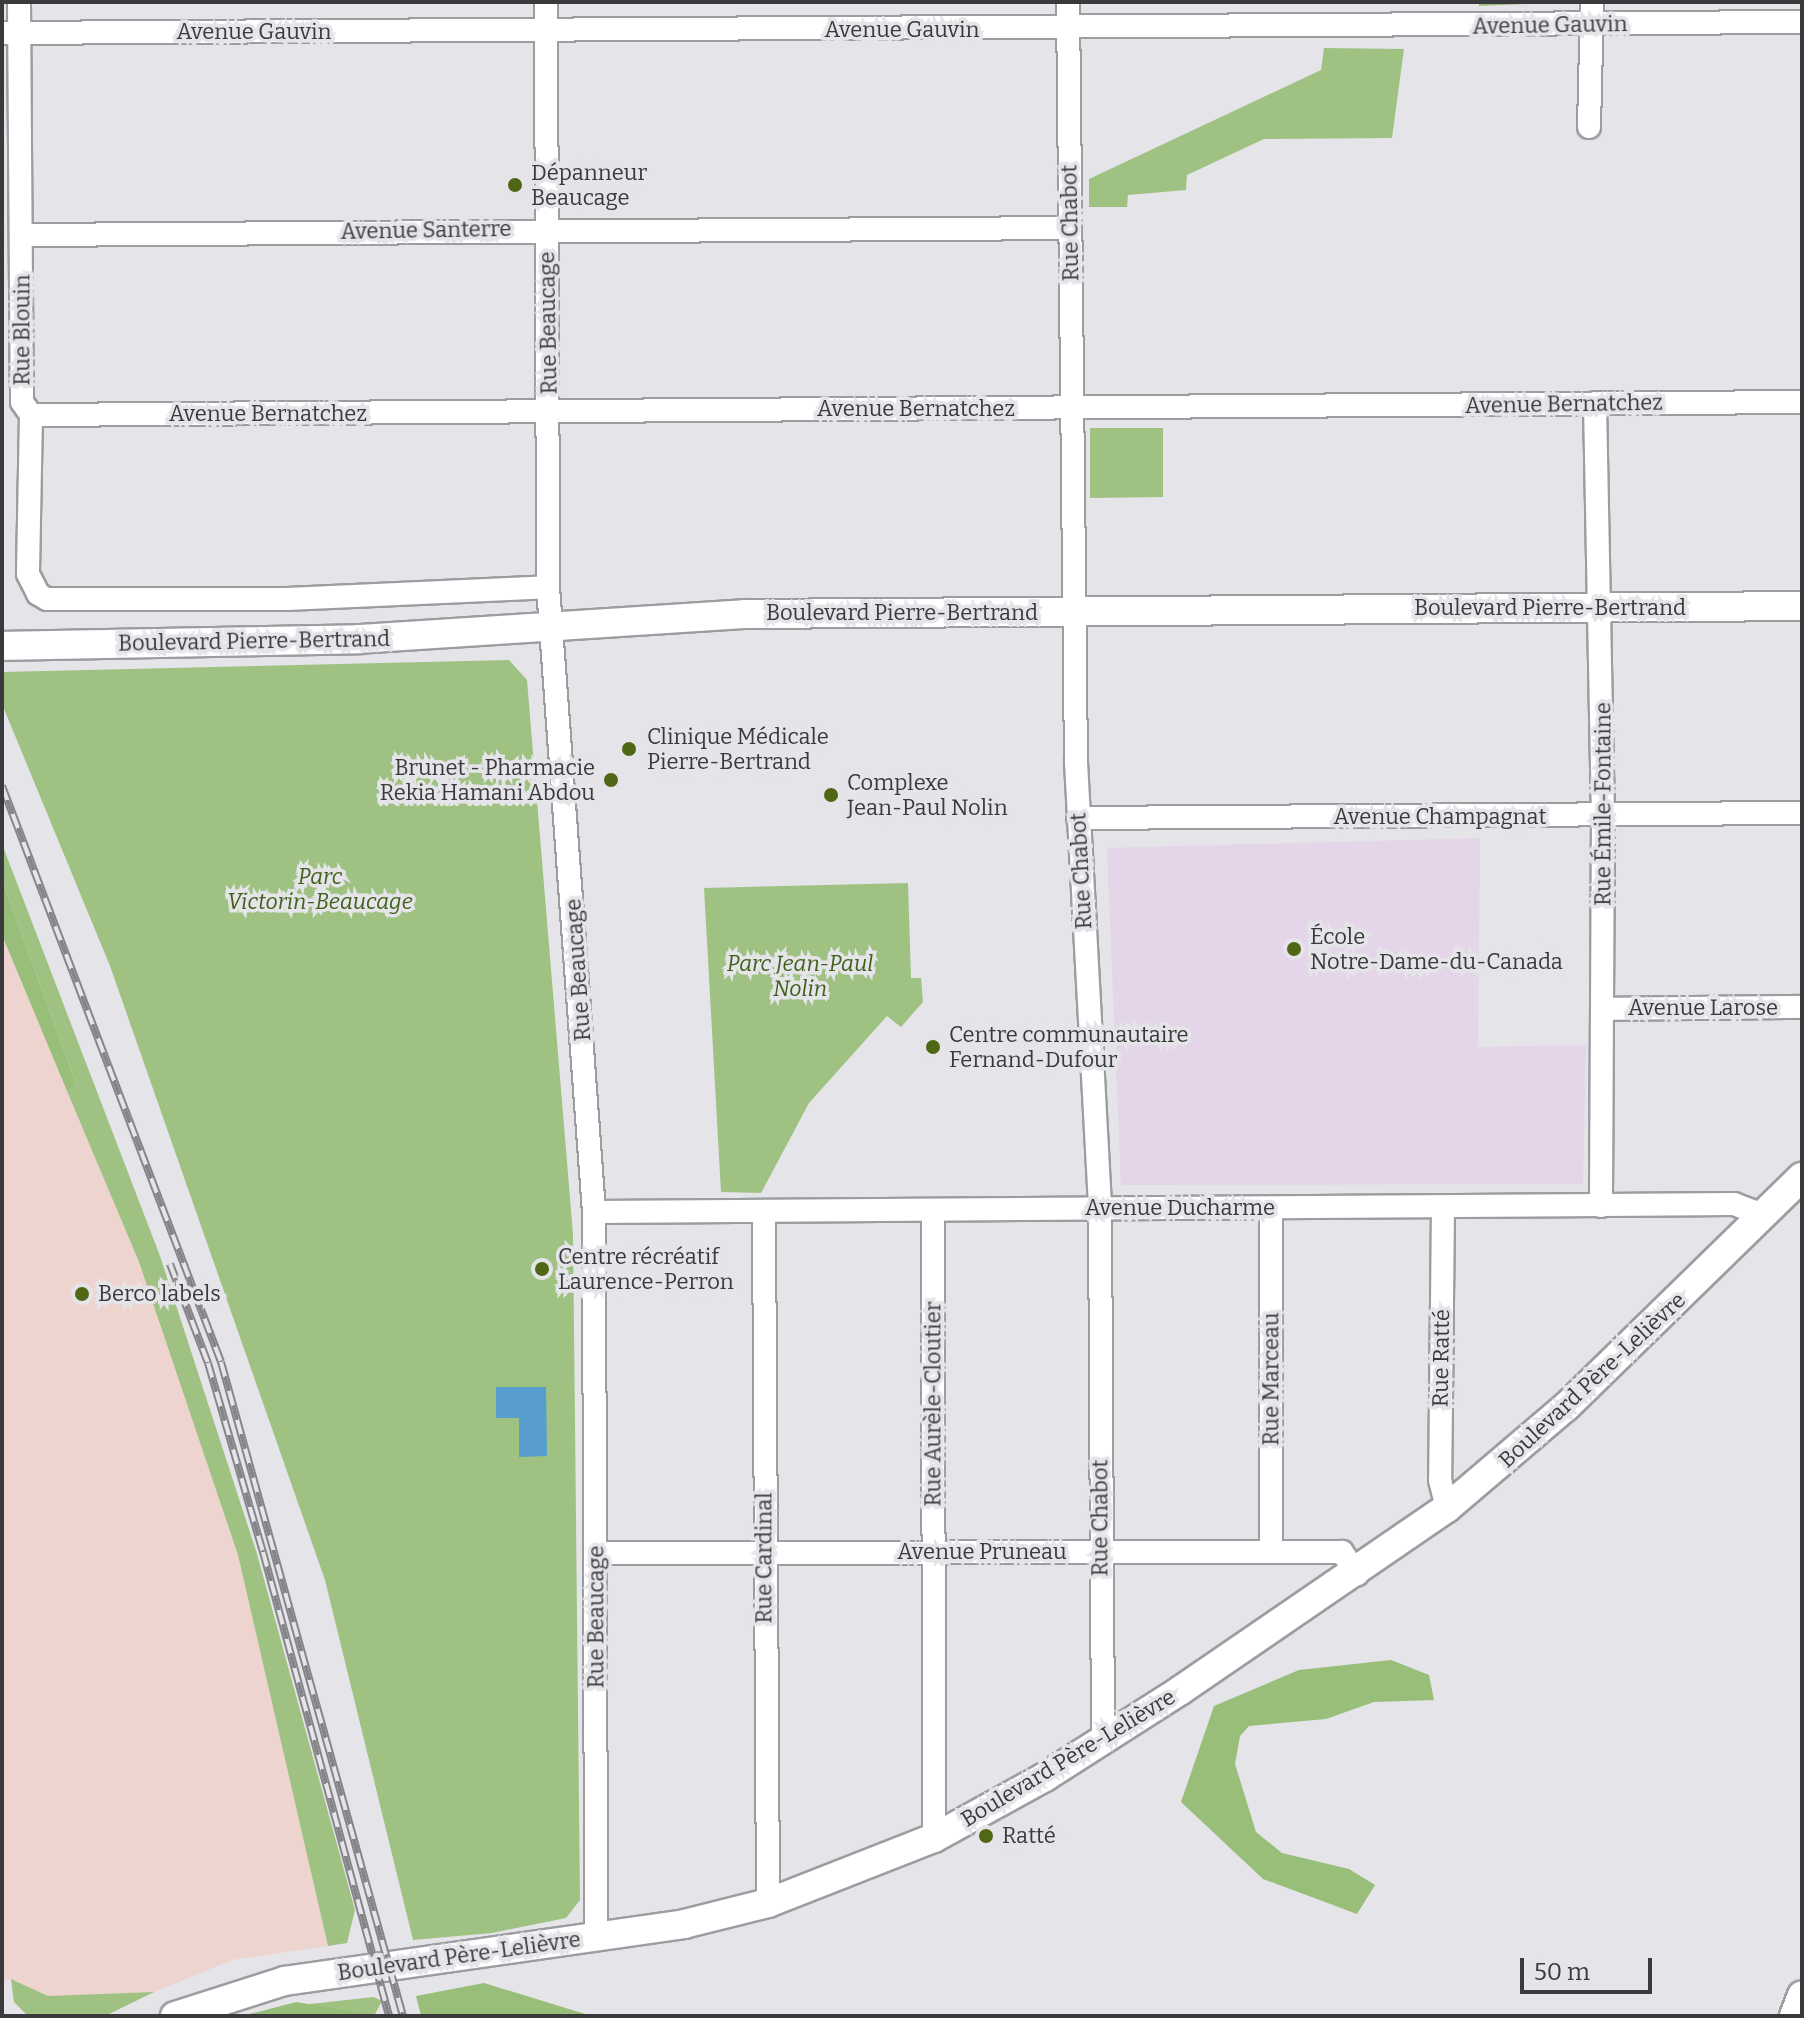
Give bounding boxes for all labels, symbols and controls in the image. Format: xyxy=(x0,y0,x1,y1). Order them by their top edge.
street label: Avenue Gauvin xyxy=(1472,10,1628,40)
street label: Avenue Gauvin xyxy=(825,17,979,43)
street label: Avenue Gauvin xyxy=(177,19,331,45)
place label: Dépanneur Beaucage xyxy=(531,159,647,210)
street label: Rue Chabot xyxy=(1056,164,1084,282)
marker: Dépanneur Beaucage xyxy=(506,176,524,194)
street label: Avenue Santerre xyxy=(340,215,512,245)
street label: Rue Beaucage xyxy=(534,251,562,395)
street label: Rue Blouin xyxy=(9,274,35,386)
street label: Avenue Bernatchez xyxy=(1465,389,1663,419)
street label: Avenue Bernatchez xyxy=(817,396,1015,422)
street label: Avenue Bernatchez xyxy=(169,401,367,427)
street label: Boulevard Pierre-Bertrand xyxy=(1414,595,1686,621)
street label: Boulevard Pierre-Bertrand xyxy=(766,600,1038,626)
street label: Boulevard Pierre-Bertrand xyxy=(118,625,390,657)
street label: Rue Émile-Fontaine xyxy=(1590,702,1616,906)
place label: Clinique Médicale Pierre-Bertrand xyxy=(647,723,829,774)
marker: Clinique Médicale Pierre-Bertrand xyxy=(618,738,640,760)
place label: Brunet - Pharmacie Rekia Hamani Abdou xyxy=(380,754,595,806)
place label: Complexe Jean-Paul Nolin xyxy=(847,769,1008,820)
marker: Brunet - Pharmacie Rekia Hamani Abdou xyxy=(602,771,620,789)
marker: Complexe Jean-Paul Nolin xyxy=(822,786,840,804)
street label: Avenue Champagnat xyxy=(1333,804,1547,830)
street label: Rue Chabot xyxy=(1065,812,1097,930)
park label: Parc Victorin-Beaucage xyxy=(227,863,413,914)
street label: Rue Beaucage xyxy=(560,898,596,1042)
place label: École Notre-Dame-du-Canada xyxy=(1310,923,1563,974)
marker: École Notre-Dame-du-Canada xyxy=(1285,940,1303,958)
park label: Parc Jean-Paul Nolin xyxy=(727,950,873,1002)
street label: Avenue Larose xyxy=(1628,995,1778,1021)
place label: Centre communautaire Fernand-Dufour xyxy=(949,1021,1188,1072)
marker: Centre communautaire Fernand-Dufour xyxy=(924,1038,942,1056)
street label: Avenue Ducharme xyxy=(1085,1195,1275,1221)
place label: Centre récréatif Laurence-Perron xyxy=(558,1243,734,1294)
marker: Centre récréatif Laurence-Perron xyxy=(533,1260,551,1278)
place label: Berco labels xyxy=(98,1281,221,1307)
marker: Berco labels xyxy=(73,1285,91,1303)
street label: Boulevard Père-Lelièvre xyxy=(1493,1287,1691,1473)
street label: Rue Aurèle-Cloutier xyxy=(920,1302,946,1506)
street label: Rue Ratté xyxy=(1427,1309,1455,1407)
street label: Rue Marceau xyxy=(1258,1312,1284,1446)
street label: Rue Chabot xyxy=(1087,1460,1113,1576)
street label: Rue Cardinal xyxy=(751,1492,777,1624)
street label: Avenue Pruneau xyxy=(897,1539,1067,1565)
street label: Rue Beaucage xyxy=(583,1546,609,1688)
street label: Boulevard Père-Lelièvre xyxy=(956,1684,1180,1832)
place label: Ratté xyxy=(1002,1823,1056,1849)
marker: Ratté xyxy=(977,1827,995,1845)
street label: Boulevard Père-Lelièvre xyxy=(336,1926,582,1986)
scale bar xyxy=(1524,1942,1656,1992)
text: 50 m xyxy=(1534,1958,1590,1986)

